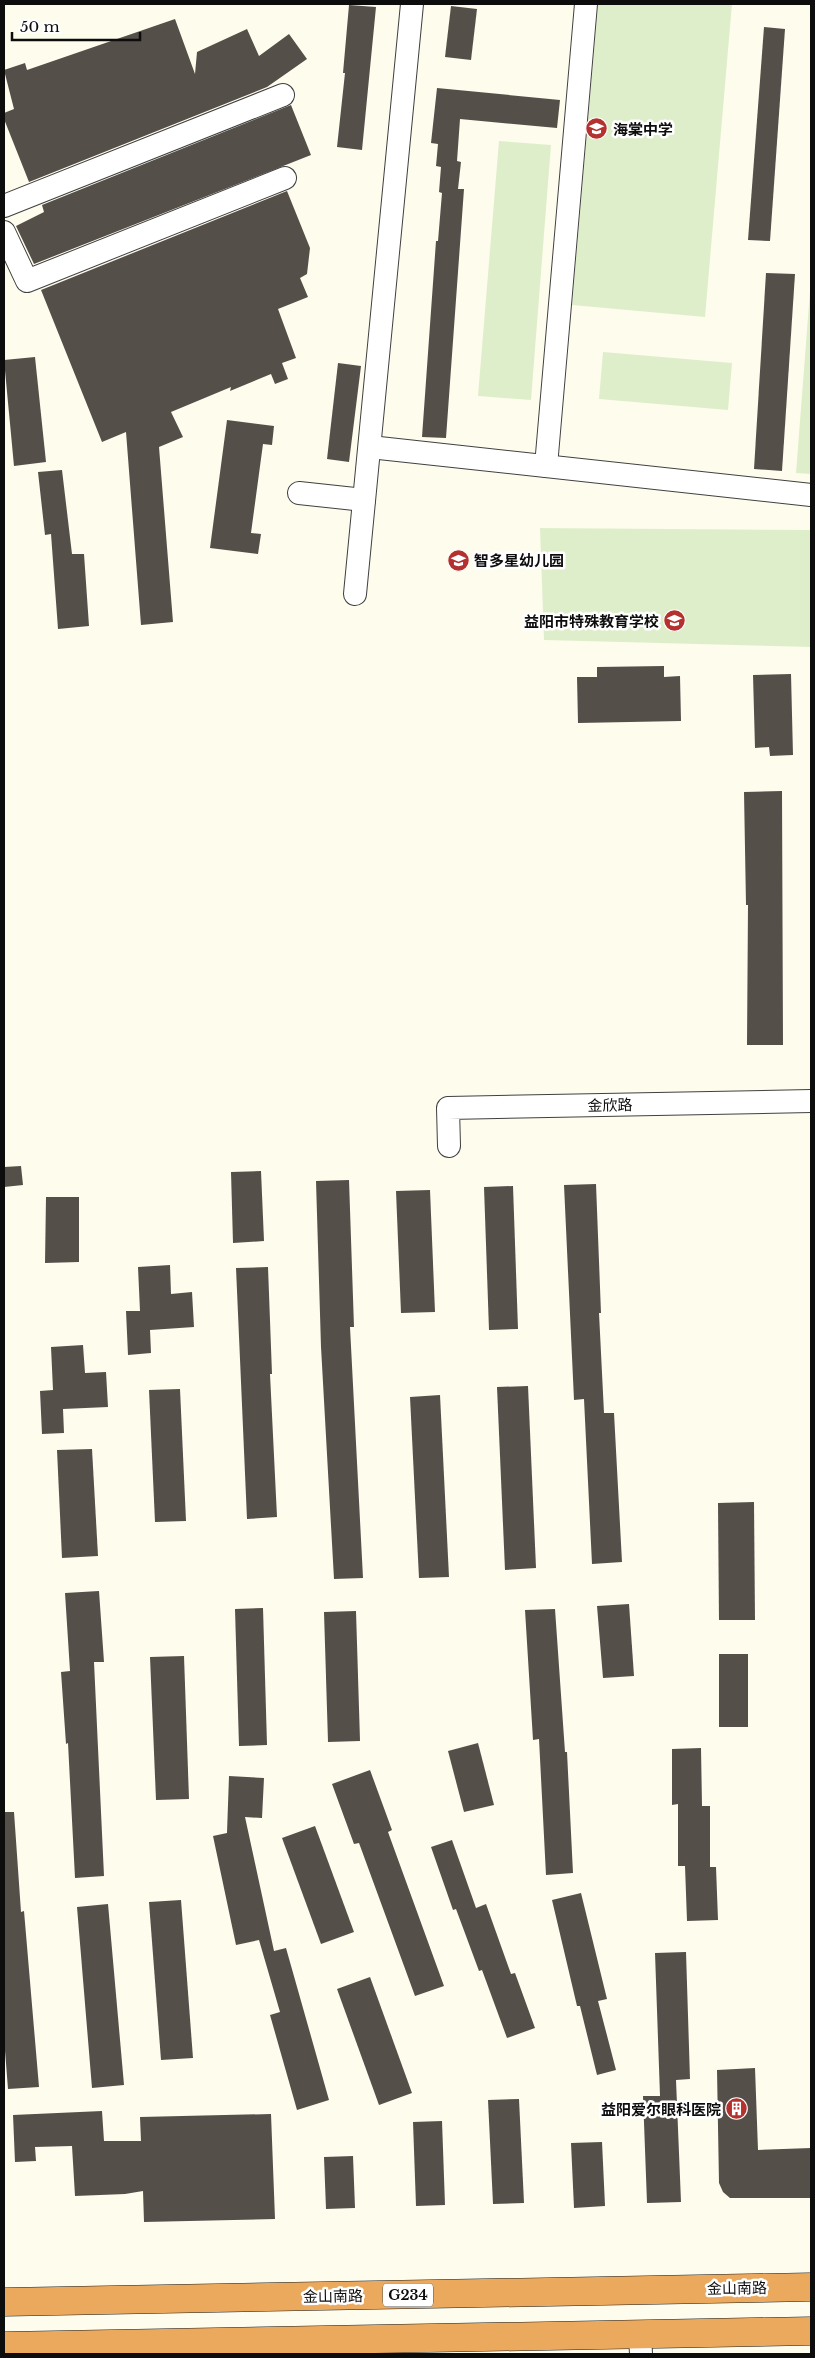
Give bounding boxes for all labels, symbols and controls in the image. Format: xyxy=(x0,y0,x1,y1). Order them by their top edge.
scale bar xyxy=(12,10,140,42)
text: 50 m xyxy=(20,17,60,36)
school or university icon: 海棠中学 xyxy=(585,117,609,141)
place label: 海棠中学 xyxy=(613,120,673,139)
school or university icon: 智多星幼儿园 xyxy=(446,548,470,572)
place label: 智多星幼儿园 xyxy=(474,551,564,570)
school or university icon: 益阳市特殊教育学校 xyxy=(663,609,687,633)
place label: 益阳市特殊教育学校 xyxy=(524,612,659,631)
street label: 金欣路 xyxy=(587,1095,633,1115)
building icon: 益阳爱尔眼科医院 xyxy=(725,2097,749,2121)
place label: 益阳爱尔眼科医院 xyxy=(601,2100,721,2119)
street label: 金山南路 xyxy=(707,2278,767,2298)
road number: G234 xyxy=(383,2284,433,2306)
street label: 金山南路 xyxy=(303,2286,363,2306)

